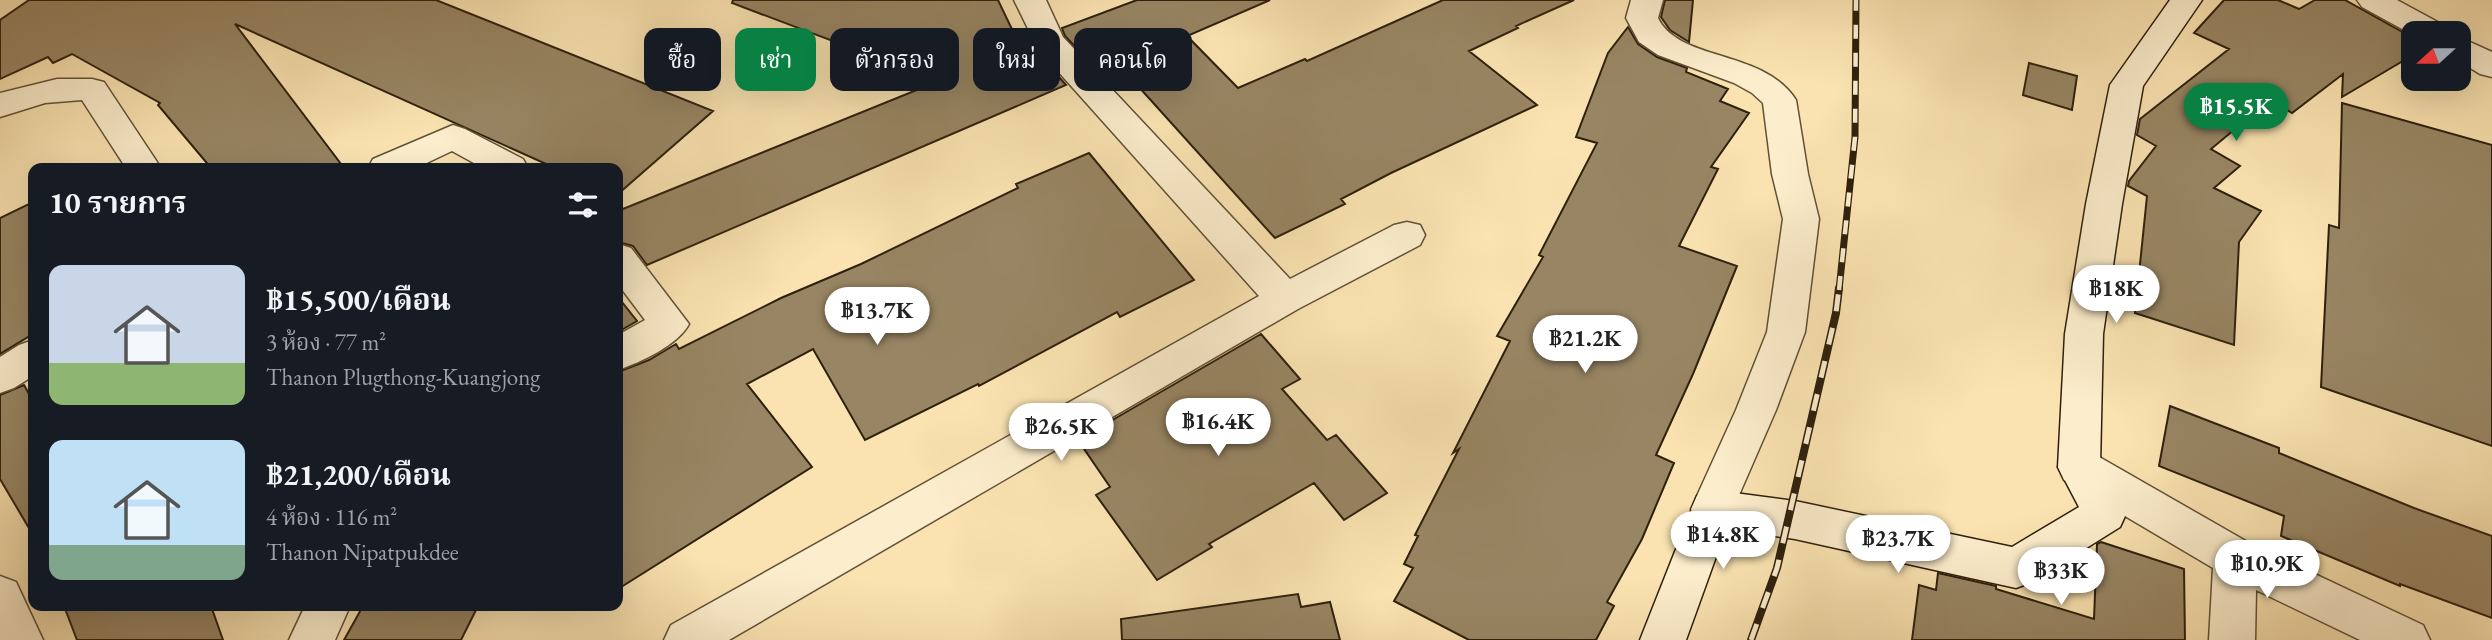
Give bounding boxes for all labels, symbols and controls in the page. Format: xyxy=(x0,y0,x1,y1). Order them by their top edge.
north arrow xyxy=(2401,21,2471,91)
map controls xyxy=(2401,21,2471,91)
chip: ซื้อ xyxy=(644,28,721,91)
chip: เช่า xyxy=(735,28,816,91)
chip: ตัวกรอง xyxy=(830,28,959,91)
chip: ใหม่ xyxy=(973,28,1060,91)
chip: คอนโด xyxy=(1074,28,1192,91)
pin: ฿15.5K xyxy=(2179,83,2293,143)
text: ฿15.5K xyxy=(2200,91,2272,121)
text: 10 รายการ xyxy=(49,183,187,222)
icon: filters xyxy=(564,186,602,224)
pin: ฿18K xyxy=(2075,266,2157,325)
text: ฿18K xyxy=(2089,273,2143,303)
text: ฿15,500/เดือน xyxy=(266,280,451,319)
pin: ฿13.7K xyxy=(820,288,934,347)
icon: home xyxy=(105,293,189,377)
text: ฿13.7K xyxy=(841,295,913,325)
pin: ฿21.2K xyxy=(1528,316,1642,375)
text: ฿21.2K xyxy=(1549,323,1621,353)
text: 3 ห้อง · 77 m² xyxy=(266,327,386,357)
text: Thanon Plugthong-Kuangjong xyxy=(266,362,540,392)
pin: ฿16.4K xyxy=(1161,398,1275,458)
pin: ฿26.5K xyxy=(1004,404,1118,463)
text: ฿16.4K xyxy=(1182,406,1254,436)
text: ฿26.5K xyxy=(1025,411,1097,441)
text: ฿21,200/เดือน xyxy=(266,455,451,494)
icon: home xyxy=(105,468,189,552)
text: 4 ห้อง · 116 m² xyxy=(266,502,397,532)
pin: ฿14.8K xyxy=(1666,512,1780,571)
pin: ฿23.7K xyxy=(1841,516,1955,575)
text: ฿14.8K xyxy=(1687,519,1759,549)
text: ฿23.7K xyxy=(1862,523,1934,553)
text: Thanon Nipatpukdee xyxy=(266,537,459,567)
pin: ฿10.9K xyxy=(2210,540,2324,600)
pin: ฿33K xyxy=(2020,548,2102,607)
text: ฿10.9K xyxy=(2231,548,2303,578)
text: ฿33K xyxy=(2034,555,2088,585)

